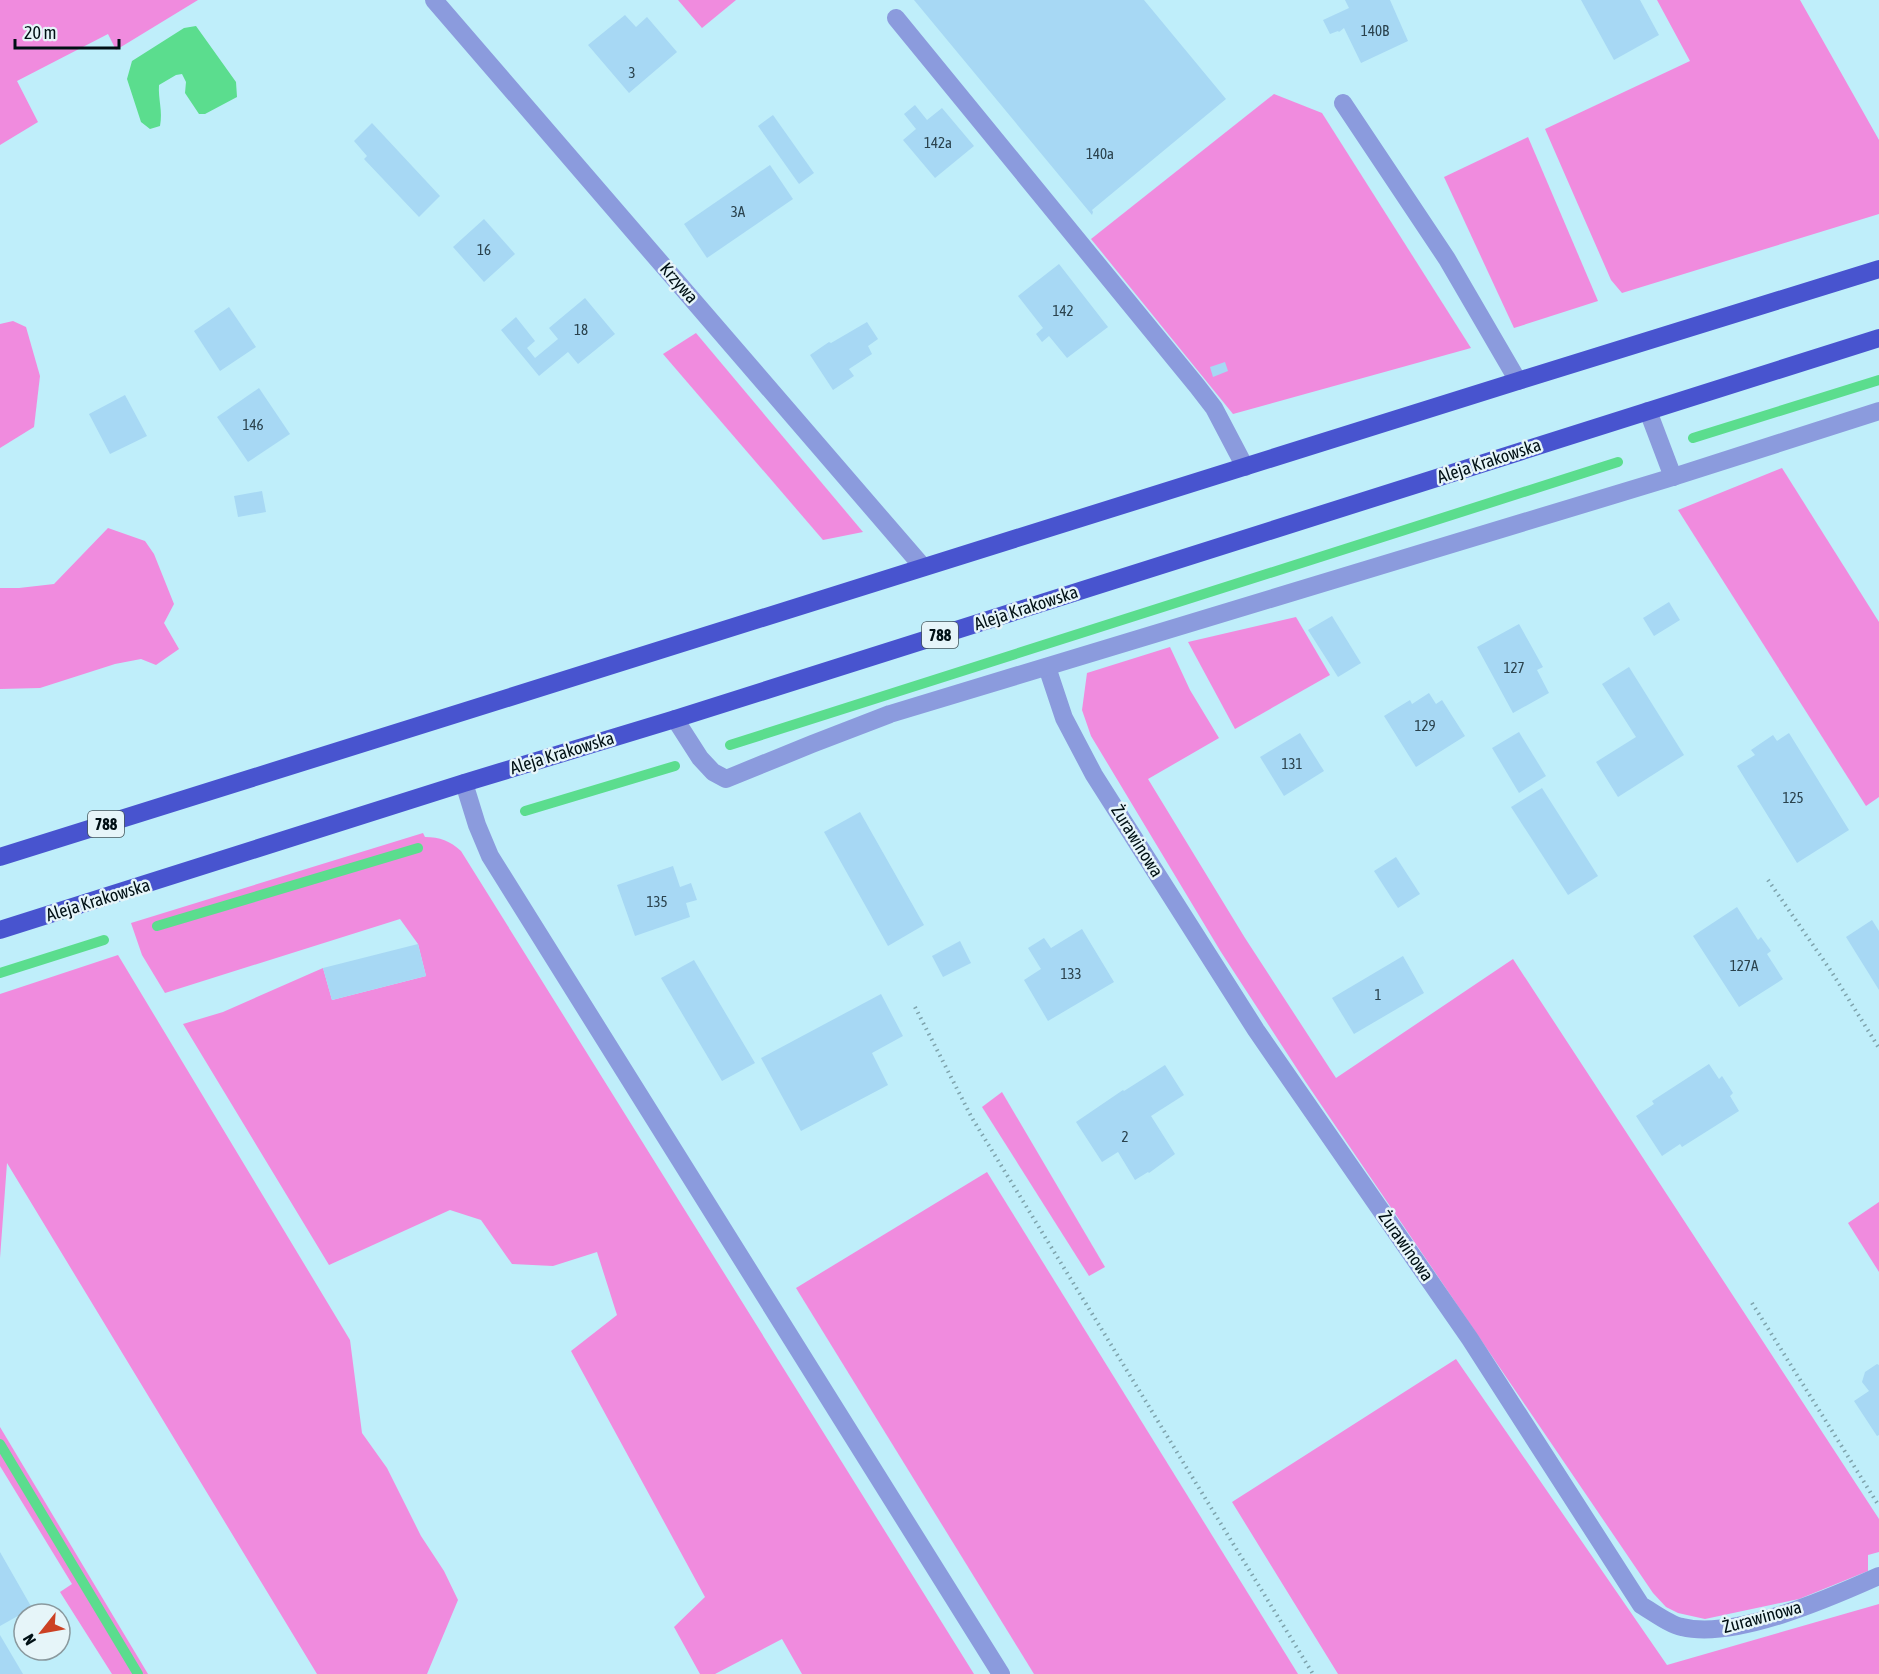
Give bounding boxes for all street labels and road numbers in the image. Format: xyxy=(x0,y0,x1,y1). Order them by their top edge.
street label: Krzywa xyxy=(656,258,703,307)
street label: Aleja Krakowska xyxy=(1434,434,1543,487)
street label: Aleja Krakowska xyxy=(971,581,1080,634)
road number: 788 xyxy=(922,622,958,648)
street label: Aleja Krakowska xyxy=(507,727,617,778)
street label: Żurawinowa xyxy=(1107,801,1168,881)
road number: 788 xyxy=(88,811,124,837)
street label: Aleja Krakowska xyxy=(43,874,153,925)
street label: Żurawinowa xyxy=(1375,1207,1438,1285)
street label: Żurawinowa xyxy=(1720,1596,1804,1637)

